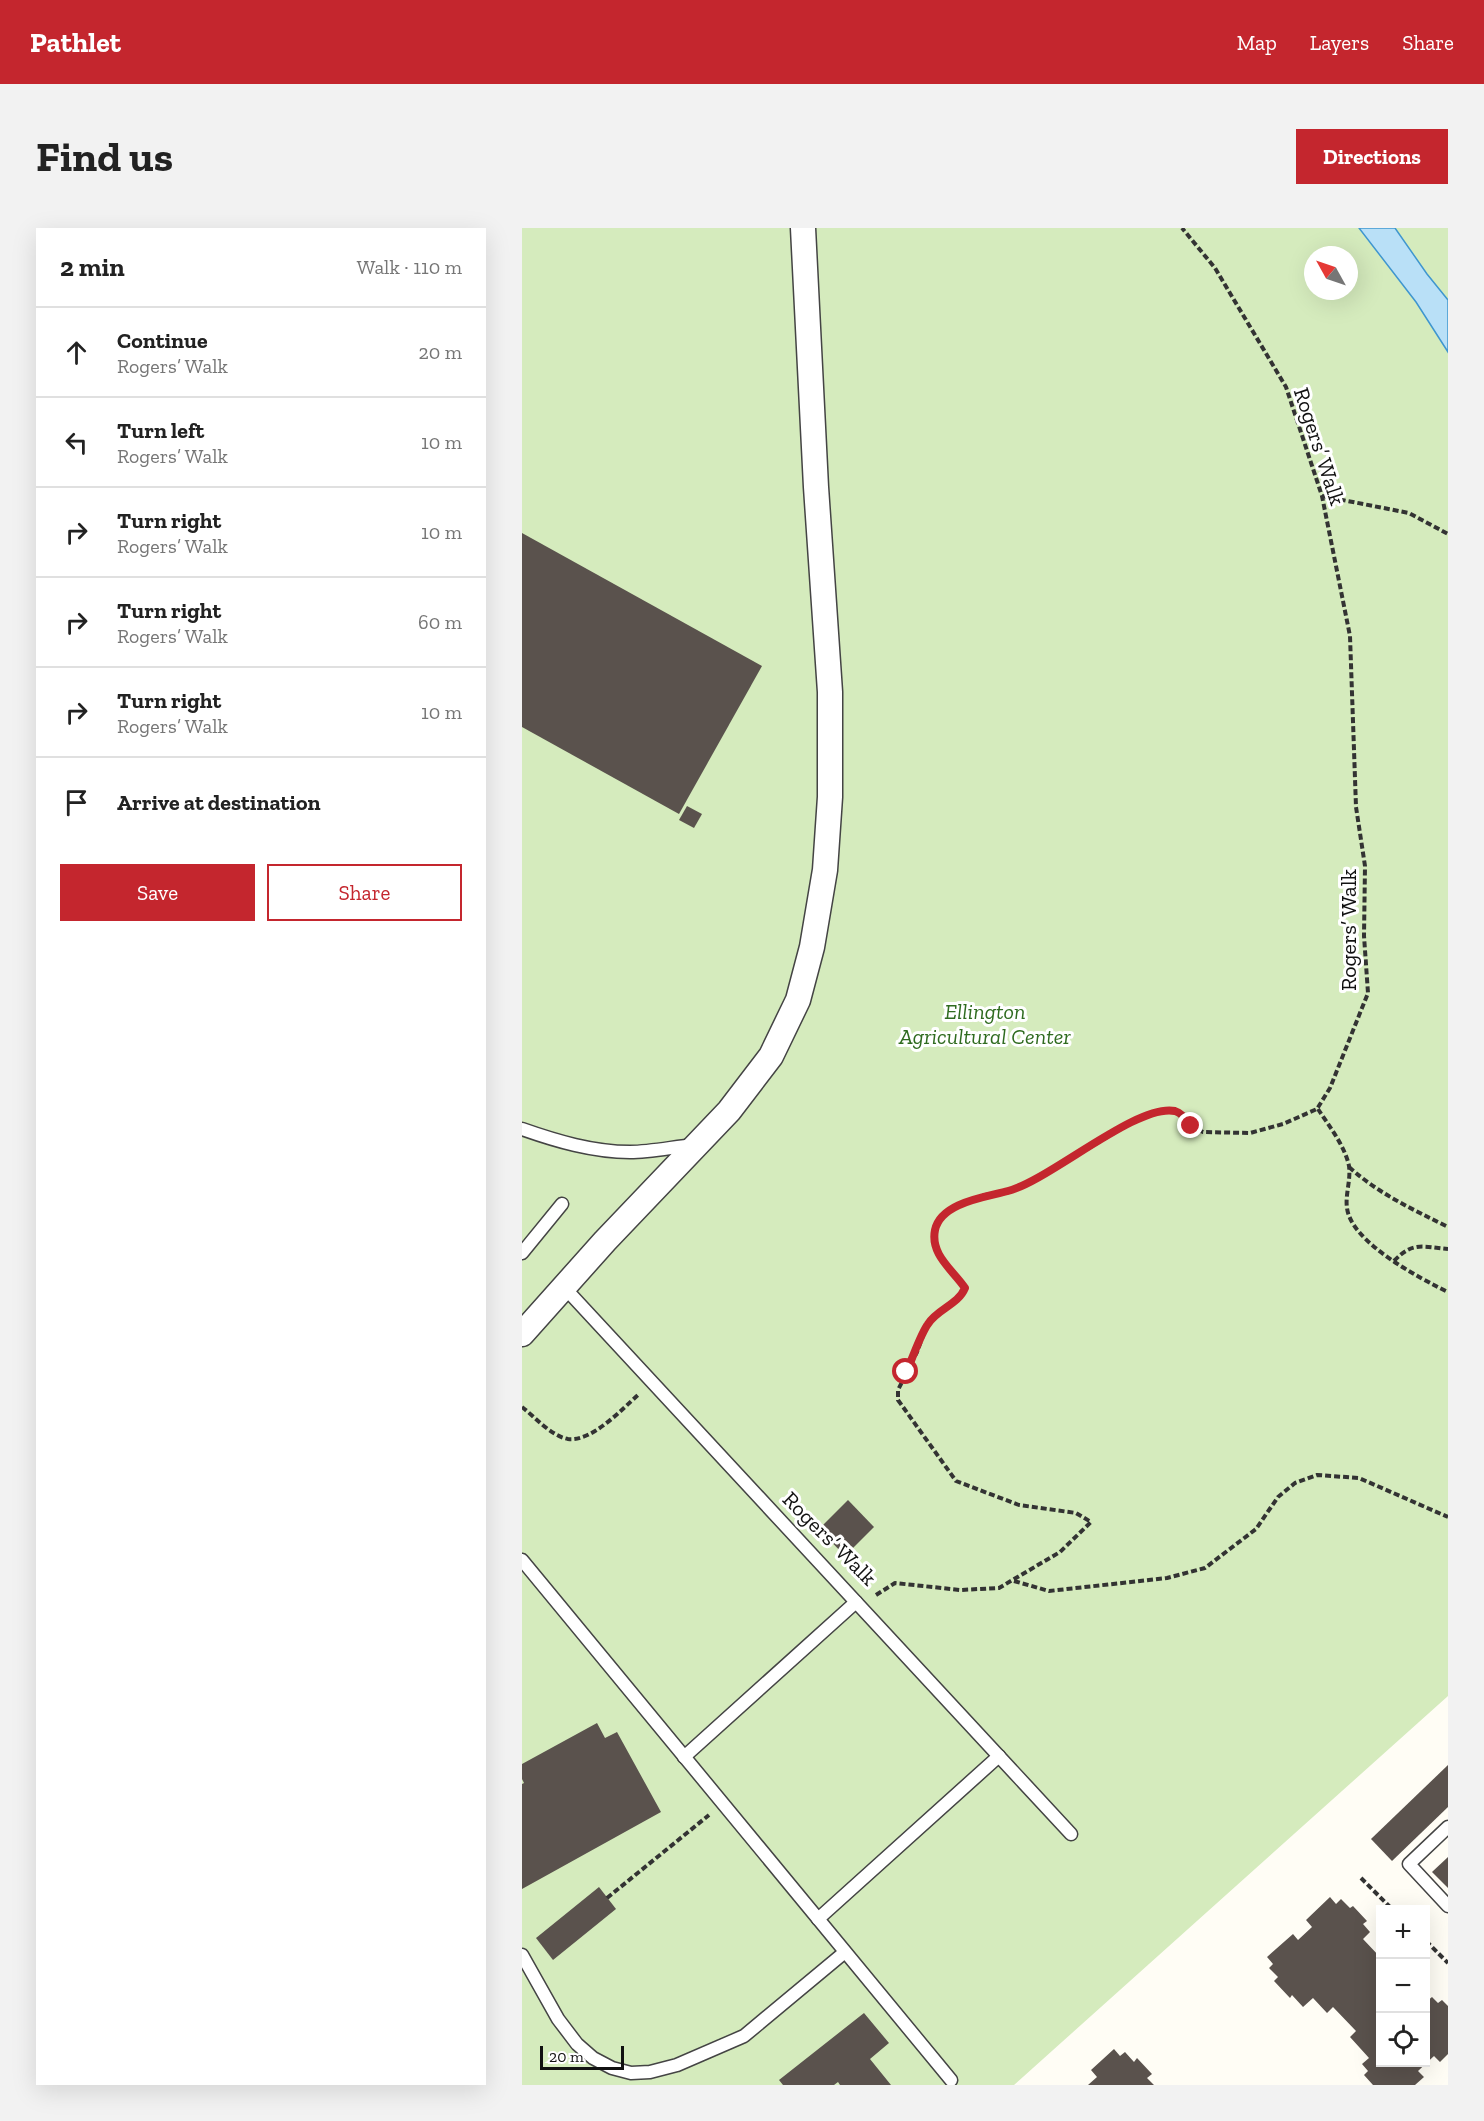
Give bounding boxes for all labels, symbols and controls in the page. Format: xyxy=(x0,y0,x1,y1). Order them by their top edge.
text: Pathlet xyxy=(30,26,121,59)
text: Map xyxy=(1237,30,1277,55)
text: Layers xyxy=(1310,30,1369,55)
text: Share xyxy=(1402,30,1454,55)
button: Directions xyxy=(1296,129,1448,184)
text: Find us xyxy=(36,131,173,182)
north arrow xyxy=(1304,246,1358,300)
text: 2 min xyxy=(60,251,125,283)
text: Walk · 110 m xyxy=(357,255,462,279)
text: Continue xyxy=(117,327,208,354)
icon: ahead xyxy=(60,336,93,369)
text: 20 m xyxy=(418,340,462,364)
text: Rogers’ Walk xyxy=(117,354,228,378)
street label: Rogers’ Walk xyxy=(1288,384,1351,509)
text: Turn left xyxy=(117,417,204,444)
icon: left xyxy=(60,426,93,459)
text: 10 m xyxy=(421,430,462,454)
text: Rogers’ Walk xyxy=(117,444,228,468)
text: Turn right xyxy=(117,507,221,534)
icon: right xyxy=(60,516,93,549)
text: 10 m xyxy=(421,520,462,544)
text: Rogers’ Walk xyxy=(117,534,228,558)
text: Turn right xyxy=(117,597,221,624)
icon: right xyxy=(60,606,93,639)
text: 60 m xyxy=(418,610,462,634)
text: Rogers’ Walk xyxy=(117,624,228,648)
text: Turn right xyxy=(117,687,221,714)
icon: right xyxy=(60,696,93,729)
text: 10 m xyxy=(421,700,462,724)
text: Rogers’ Walk xyxy=(117,714,228,738)
icon: arrive xyxy=(60,786,93,819)
text: Arrive at destination xyxy=(117,789,320,816)
button: Save xyxy=(60,864,255,921)
button: Share xyxy=(267,864,462,921)
street label: Rogers’ Walk xyxy=(1335,868,1362,991)
park label: Ellington Agricultural Center xyxy=(898,998,1071,1050)
route end xyxy=(1177,1112,1203,1138)
route start xyxy=(892,1358,918,1384)
street label: Rogers’ Walk xyxy=(777,1486,883,1591)
map controls xyxy=(1376,1905,1430,2067)
button: + xyxy=(1376,1905,1430,1959)
button: − xyxy=(1376,1959,1430,2013)
button: locate xyxy=(1376,2013,1430,2067)
scale bar xyxy=(540,2043,624,2070)
text: 20 m xyxy=(549,2047,584,2066)

